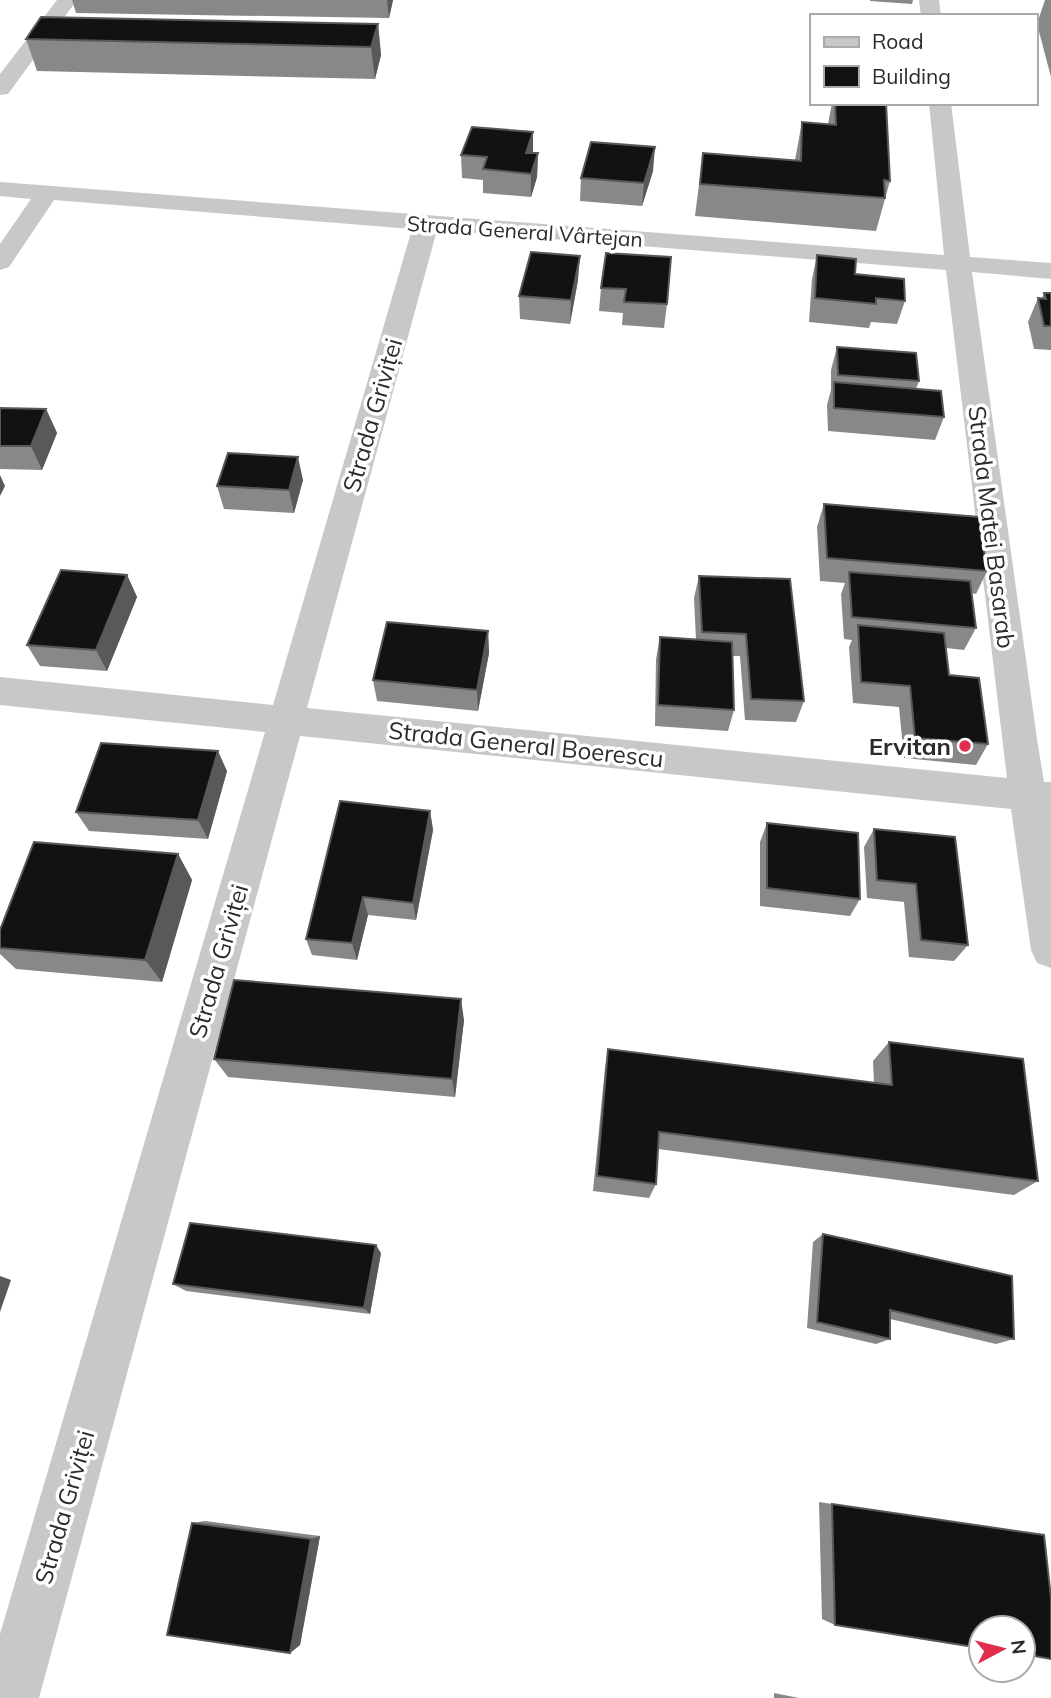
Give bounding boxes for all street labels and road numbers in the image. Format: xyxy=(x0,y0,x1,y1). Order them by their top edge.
street label: Strada General Vârtejan xyxy=(406,210,644,252)
street label: Strada Griviței xyxy=(336,335,409,496)
street label: Strada Matei Basarab xyxy=(962,404,1022,650)
street label: Strada General Boerescu xyxy=(387,715,665,773)
street label: Strada Griviței xyxy=(182,881,255,1042)
street label: Strada Griviței xyxy=(28,1427,101,1588)

